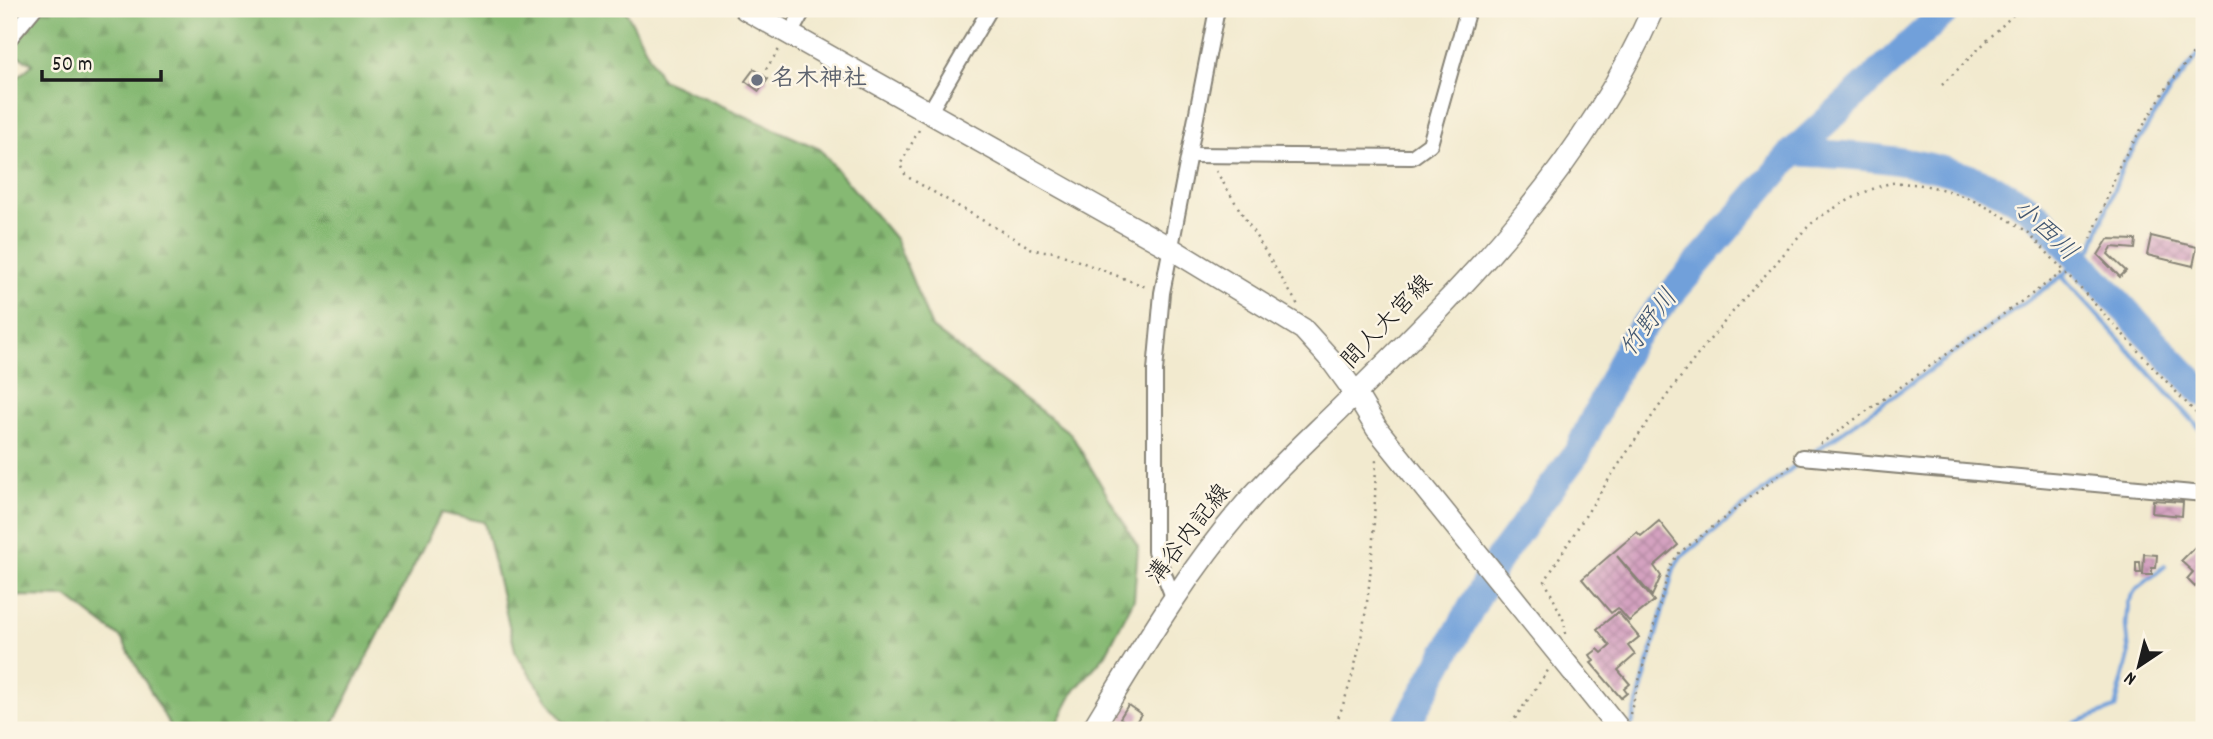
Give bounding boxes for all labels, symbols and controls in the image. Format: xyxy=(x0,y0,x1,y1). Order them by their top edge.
scale bar xyxy=(42,38,161,82)
text: 50 m xyxy=(52,51,92,81)
place label: 名木神社 xyxy=(771,63,867,97)
marker: 名木神社 xyxy=(749,72,765,88)
water label: 小西川 xyxy=(2003,191,2085,271)
street label: 間人大宮線 xyxy=(1334,268,1442,378)
water label: 竹野川 xyxy=(1612,282,1688,366)
street label: 溝谷内記線 xyxy=(1140,477,1240,593)
north arrow xyxy=(2104,630,2174,700)
text: N xyxy=(2120,663,2143,691)

